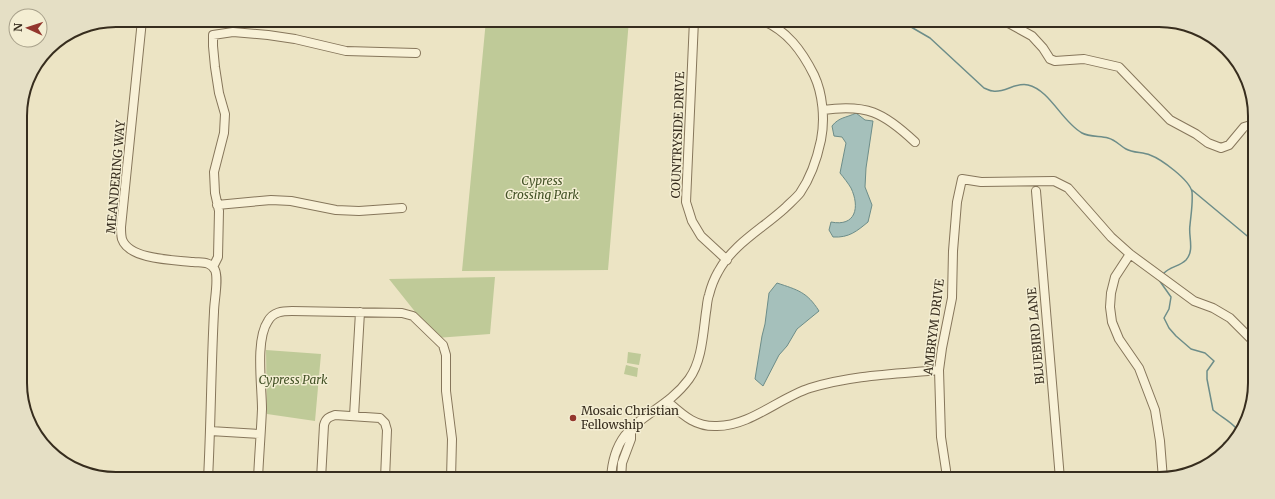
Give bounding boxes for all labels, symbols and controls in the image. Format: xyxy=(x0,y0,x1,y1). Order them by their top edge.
north arrow xyxy=(8,8,48,48)
text: N xyxy=(11,22,25,32)
street label: COUNTRYSIDE DRIVE xyxy=(668,71,687,199)
street label: MEANDERING WAY xyxy=(103,119,128,234)
park label: Cypress Crossing Park xyxy=(505,173,579,202)
street label: AMBRYM DRIVE xyxy=(920,278,947,377)
street label: BLUEBIRD LANE xyxy=(1024,287,1047,385)
park label: Cypress Park xyxy=(258,372,328,387)
place label: Mosaic Christian Fellowship xyxy=(581,403,679,432)
marker: Mosaic Christian Fellowship xyxy=(568,413,578,423)

